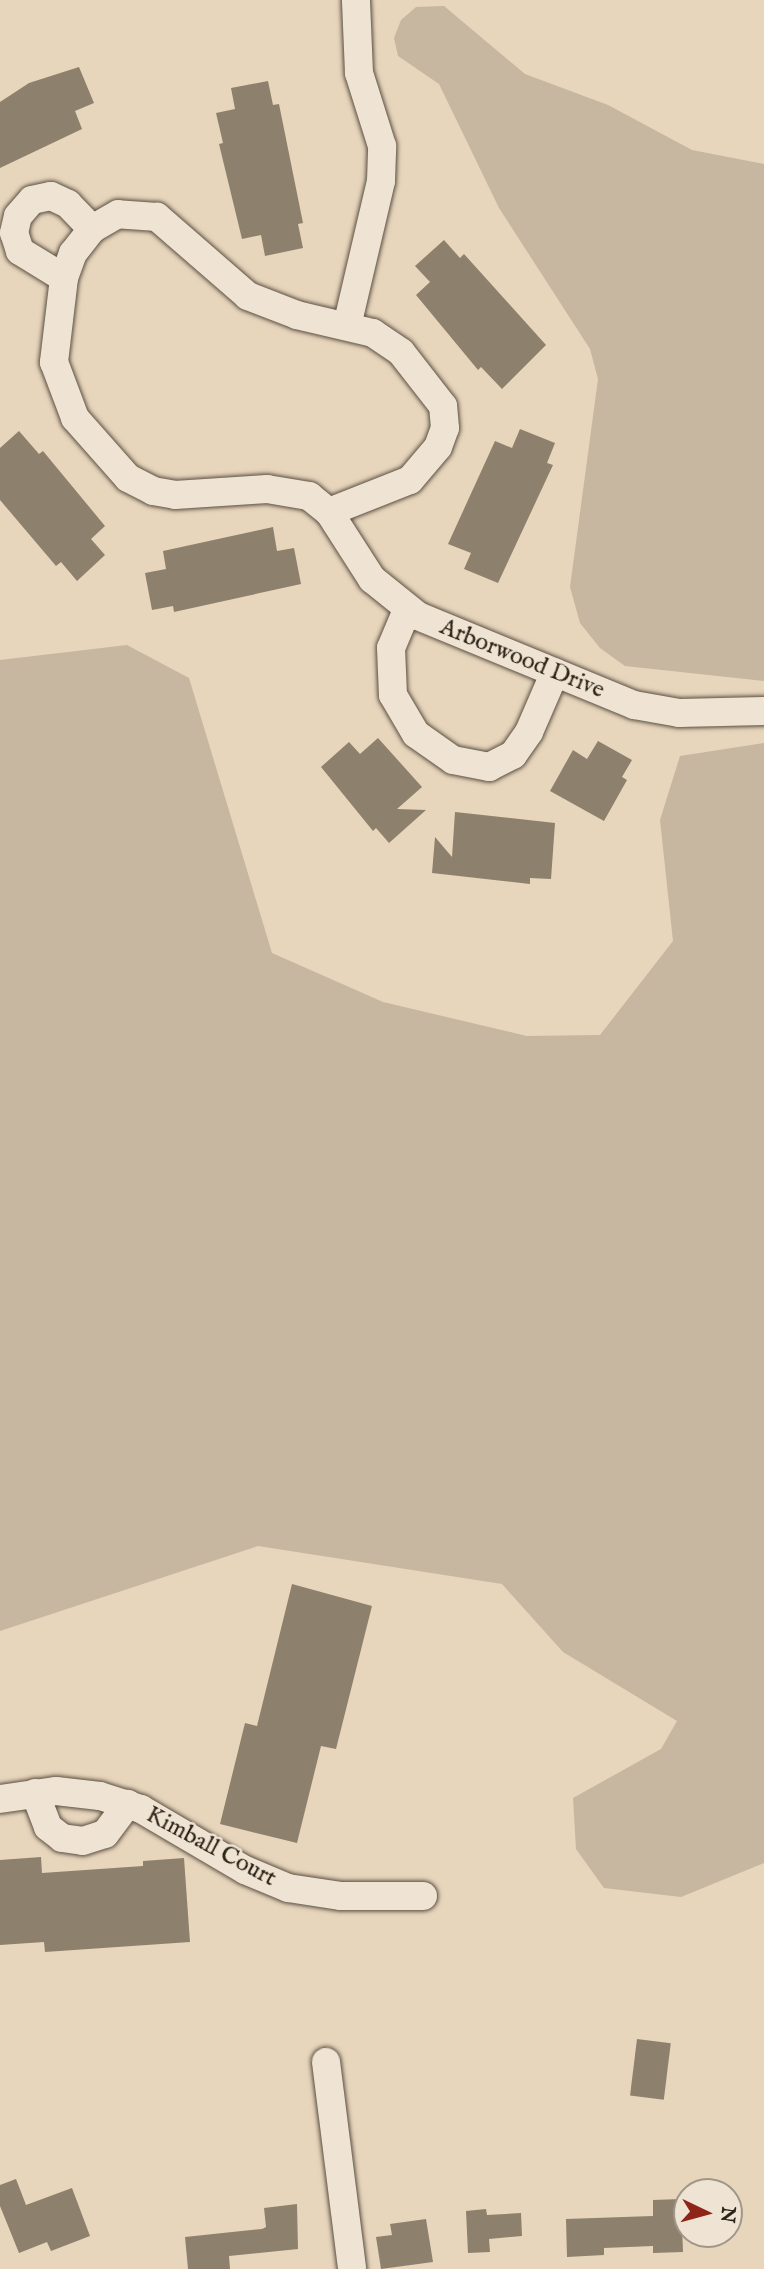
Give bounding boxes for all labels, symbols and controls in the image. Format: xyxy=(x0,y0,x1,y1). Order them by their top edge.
street label: Arborwood Drive xyxy=(436,613,608,705)
street label: Kimball Court xyxy=(141,1801,281,1893)
north arrow xyxy=(673,2178,743,2248)
text: N xyxy=(714,2205,740,2224)

